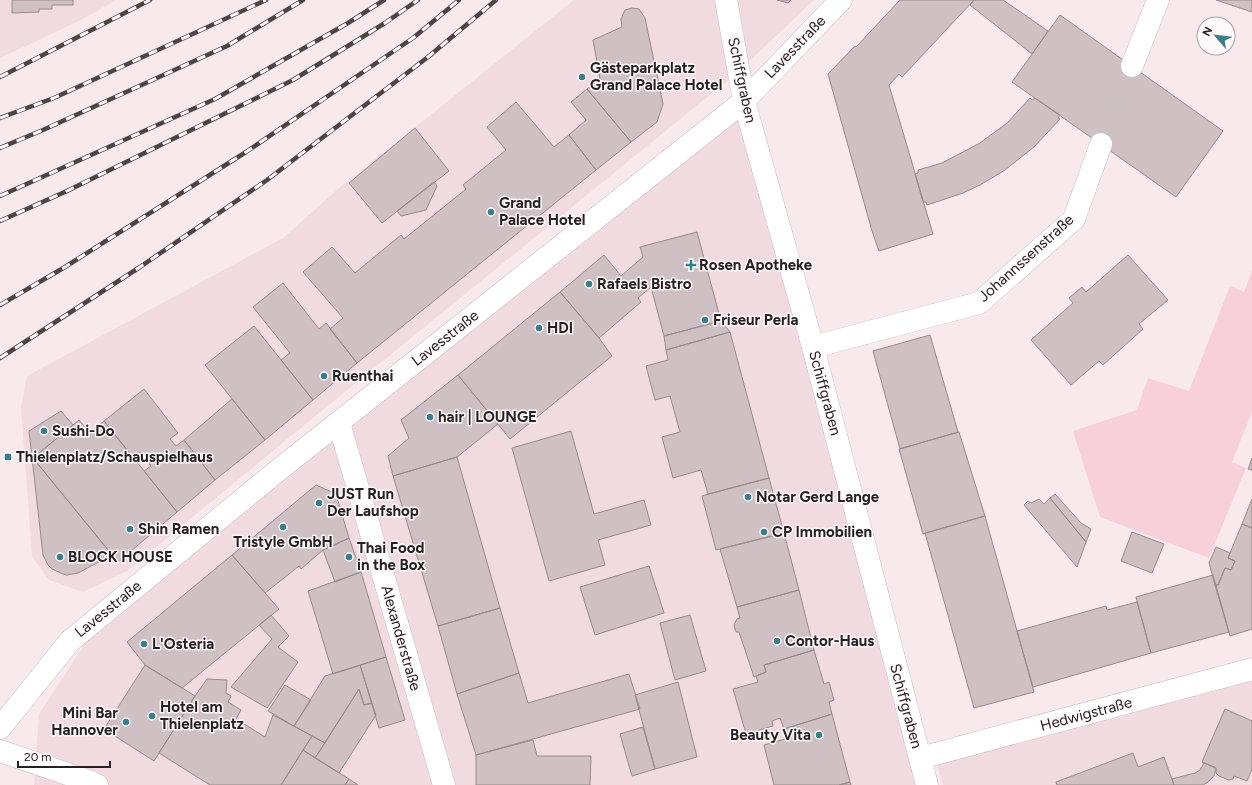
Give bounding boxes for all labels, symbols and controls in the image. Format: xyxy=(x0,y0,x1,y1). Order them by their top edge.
street label: Lavesstraße xyxy=(761,12,829,82)
north arrow xyxy=(1196,16,1236,56)
text: N xyxy=(1200,25,1215,38)
street label: Schiffgraben xyxy=(724,36,760,124)
place label: Gästeparkplatz Grand Palace Hotel xyxy=(590,59,722,94)
marker: Gästeparkplatz Grand Palace Hotel xyxy=(577,72,587,82)
place label: Grand Palace Hotel xyxy=(499,194,586,229)
marker: Grand Palace Hotel xyxy=(486,207,496,217)
street label: Johannssenstraße xyxy=(975,211,1077,305)
place label: Rosen Apotheke xyxy=(699,256,813,274)
marker: Rosen Apotheke xyxy=(686,260,696,270)
place label: Rafaels Bistro xyxy=(597,275,692,293)
marker: Rafaels Bistro xyxy=(584,279,594,289)
street label: Lavesstraße xyxy=(408,306,482,370)
place label: Friseur Perla xyxy=(713,311,798,329)
marker: Friseur Perla xyxy=(700,315,710,325)
place label: HDI xyxy=(547,319,573,337)
marker: HDI xyxy=(534,323,544,333)
street label: Schiffgraben xyxy=(805,349,845,437)
place label: Ruenthai xyxy=(332,367,394,385)
marker: Ruenthai xyxy=(319,371,329,381)
place label: hair | LOUNGE xyxy=(438,408,537,426)
marker: hair | LOUNGE xyxy=(425,412,435,422)
place label: Sushi-Do xyxy=(52,422,115,440)
marker: Sushi-Do xyxy=(39,426,49,436)
place label: Thielenplatz/Schauspielhaus xyxy=(16,448,213,466)
marker: Thielenplatz/Schauspielhaus xyxy=(3,452,13,462)
place label: JUST Run Der Laufshop xyxy=(327,485,419,520)
place label: Notar Gerd Lange xyxy=(756,488,880,506)
marker: Notar Gerd Lange xyxy=(743,492,753,502)
marker: JUST Run Der Laufshop xyxy=(314,498,324,508)
place label: Shin Ramen xyxy=(138,520,219,538)
marker: Tristyle GmbH xyxy=(278,522,288,532)
place label: CP Immobilien xyxy=(772,523,872,541)
marker: Shin Ramen xyxy=(125,524,135,534)
marker: CP Immobilien xyxy=(759,527,769,537)
place label: Tristyle GmbH xyxy=(233,533,333,551)
place label: Thai Food in the Box xyxy=(357,539,425,574)
place label: BLOCK HOUSE xyxy=(68,548,173,566)
marker: BLOCK HOUSE xyxy=(55,552,65,562)
marker: Thai Food in the Box xyxy=(344,552,354,562)
street label: Lavesstraße xyxy=(71,577,145,641)
street label: Alexanderstraße xyxy=(377,583,425,693)
place label: Contor-Haus xyxy=(785,632,874,650)
place label: L'Osteria xyxy=(152,635,214,653)
marker: Contor-Haus xyxy=(772,636,782,646)
marker: L'Osteria xyxy=(139,639,149,649)
street label: Schiffgraben xyxy=(886,662,926,750)
street label: Hedwigstraße xyxy=(1038,693,1134,735)
place label: Hotel am Thielenplatz xyxy=(160,698,244,733)
place label: Mini Bar Hannover xyxy=(51,704,118,739)
marker: Hotel am Thielenplatz xyxy=(147,711,157,721)
marker: Mini Bar Hannover xyxy=(121,717,131,727)
place label: Beauty Vita xyxy=(730,726,811,744)
marker: Beauty Vita xyxy=(814,730,824,740)
scale bar xyxy=(18,743,110,769)
text: 20 m xyxy=(24,750,52,764)

